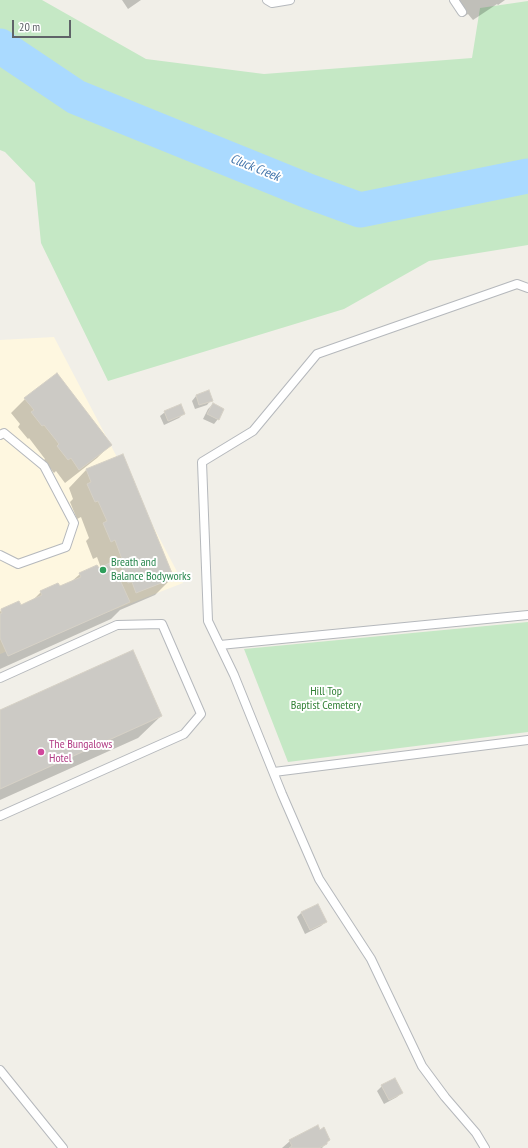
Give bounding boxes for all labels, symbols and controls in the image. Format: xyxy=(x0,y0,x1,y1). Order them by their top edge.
scale bar xyxy=(14,12,73,38)
text: 20 m xyxy=(19,19,40,34)
water label: Cluck Creek xyxy=(228,151,282,185)
place label: Breath and Balance Bodyworks xyxy=(111,556,191,584)
marker: Breath and Balance Bodyworks xyxy=(98,565,108,575)
park label: Hill Top Baptist Cemetery xyxy=(291,685,361,713)
place label: The Bungalows Hotel xyxy=(49,738,112,766)
marker: The Bungalows Hotel xyxy=(36,747,46,757)

